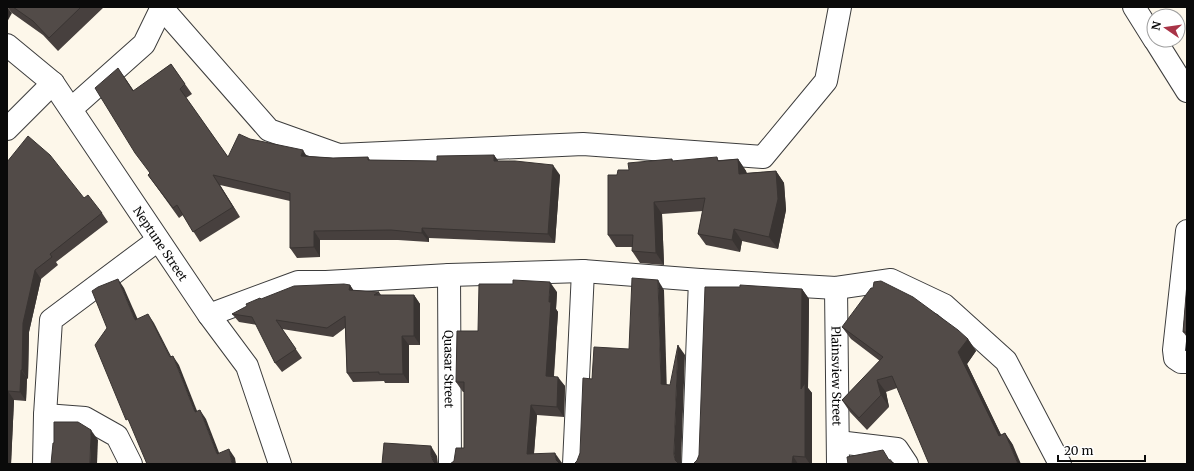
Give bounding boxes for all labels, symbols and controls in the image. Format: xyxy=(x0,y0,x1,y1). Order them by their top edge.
north arrow xyxy=(1146,8,1186,48)
text: N xyxy=(1148,20,1164,32)
street label: Neptune Street xyxy=(131,203,191,284)
street label: Plainsview Street xyxy=(829,326,845,426)
street label: Quasar Street xyxy=(442,330,457,408)
scale bar xyxy=(1058,437,1145,463)
text: 20 m xyxy=(1064,443,1093,458)

